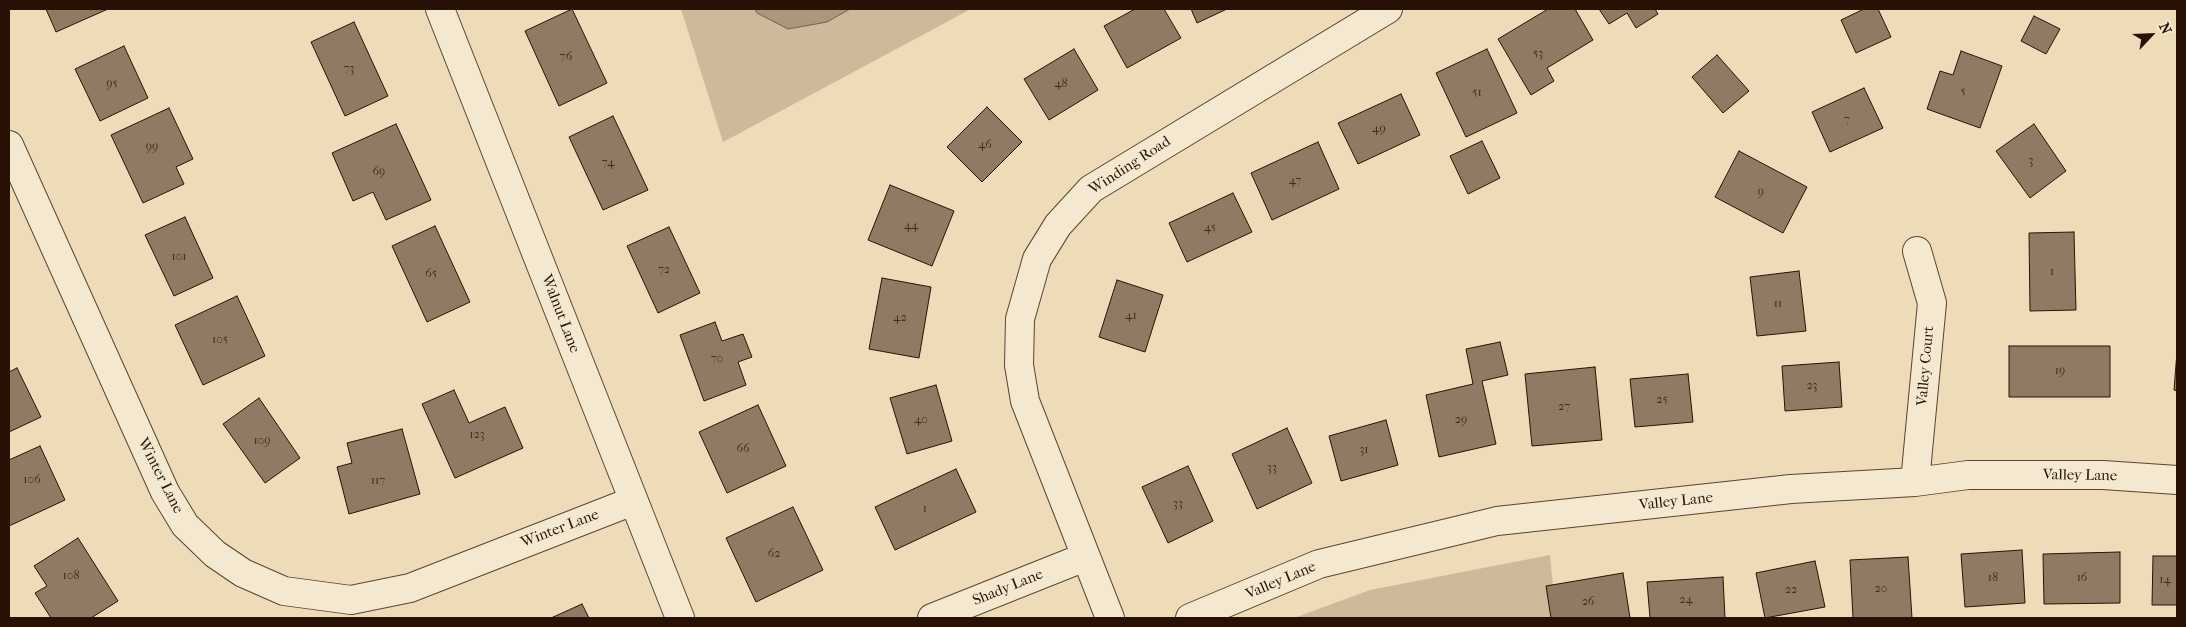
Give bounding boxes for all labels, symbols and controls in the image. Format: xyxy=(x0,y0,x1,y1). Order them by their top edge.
north arrow xyxy=(2126,10,2176,60)
text: N xyxy=(2155,20,2175,37)
house number: 53 xyxy=(1533,47,1543,61)
house number: 76 xyxy=(560,50,572,64)
house number: 73 xyxy=(344,62,354,76)
house number: 95 xyxy=(106,77,118,91)
house number: 48 xyxy=(1054,77,1068,91)
house number: 5 xyxy=(1960,85,1966,99)
house number: 51 xyxy=(1472,86,1482,100)
house number: 7 xyxy=(1844,113,1850,127)
house number: 49 xyxy=(1372,122,1386,136)
street label: Winding Road xyxy=(1086,133,1174,199)
house number: 46 xyxy=(978,138,992,152)
house number: 99 xyxy=(146,140,158,154)
house number: 3 xyxy=(2029,154,2033,168)
house number: 74 xyxy=(602,156,614,170)
house number: 69 xyxy=(373,165,385,179)
house number: 47 xyxy=(1289,174,1301,188)
house number: 9 xyxy=(1758,185,1764,199)
house number: 44 xyxy=(904,219,918,233)
house number: 45 xyxy=(1204,221,1216,235)
house number: 101 xyxy=(171,250,187,264)
house number: 72 xyxy=(658,263,670,277)
house number: 1 xyxy=(2050,265,2054,279)
house number: 65 xyxy=(425,267,437,281)
street label: Walnut Lane xyxy=(537,272,583,356)
house number: 11 xyxy=(1774,297,1782,311)
house number: 41 xyxy=(1125,309,1137,323)
house number: 42 xyxy=(893,311,907,325)
street label: Valley Court xyxy=(1914,325,1938,407)
house number: 105 xyxy=(212,333,228,347)
house number: 70 xyxy=(711,352,723,366)
house number: 19 xyxy=(2055,364,2065,378)
house number: 23 xyxy=(1806,379,1818,393)
house number: 25 xyxy=(1656,393,1668,407)
house number: 27 xyxy=(1558,400,1570,414)
house number: 40 xyxy=(914,413,928,427)
house number: 29 xyxy=(1455,413,1467,427)
house number: 123 xyxy=(469,428,485,442)
house number: 109 xyxy=(253,434,271,448)
street label: Winter Lane xyxy=(133,435,187,517)
house number: 66 xyxy=(737,442,749,456)
house number: 31 xyxy=(1359,443,1369,457)
house number: 33 xyxy=(1267,461,1277,475)
street label: Valley Lane xyxy=(2043,466,2117,486)
house number: 106 xyxy=(23,473,41,487)
house number: 117 xyxy=(371,474,385,488)
street label: Valley Lane xyxy=(1638,489,1714,515)
house number: 33 xyxy=(1173,497,1183,511)
house number: 1 xyxy=(923,502,927,516)
street label: Winter Lane xyxy=(518,506,602,552)
house number: 62 xyxy=(768,547,780,561)
street label: Valley Lane xyxy=(1243,558,1319,604)
street label: Shady Lane xyxy=(970,566,1046,610)
house number: 108 xyxy=(63,569,79,583)
house number: 18 xyxy=(1988,571,1998,585)
house number: 16 xyxy=(2077,571,2087,585)
house number: 14 xyxy=(2159,573,2171,587)
house number: 20 xyxy=(1875,582,1887,596)
house number: 22 xyxy=(1785,583,1797,597)
house number: 24 xyxy=(1679,593,1693,607)
house number: 26 xyxy=(1582,595,1594,609)

